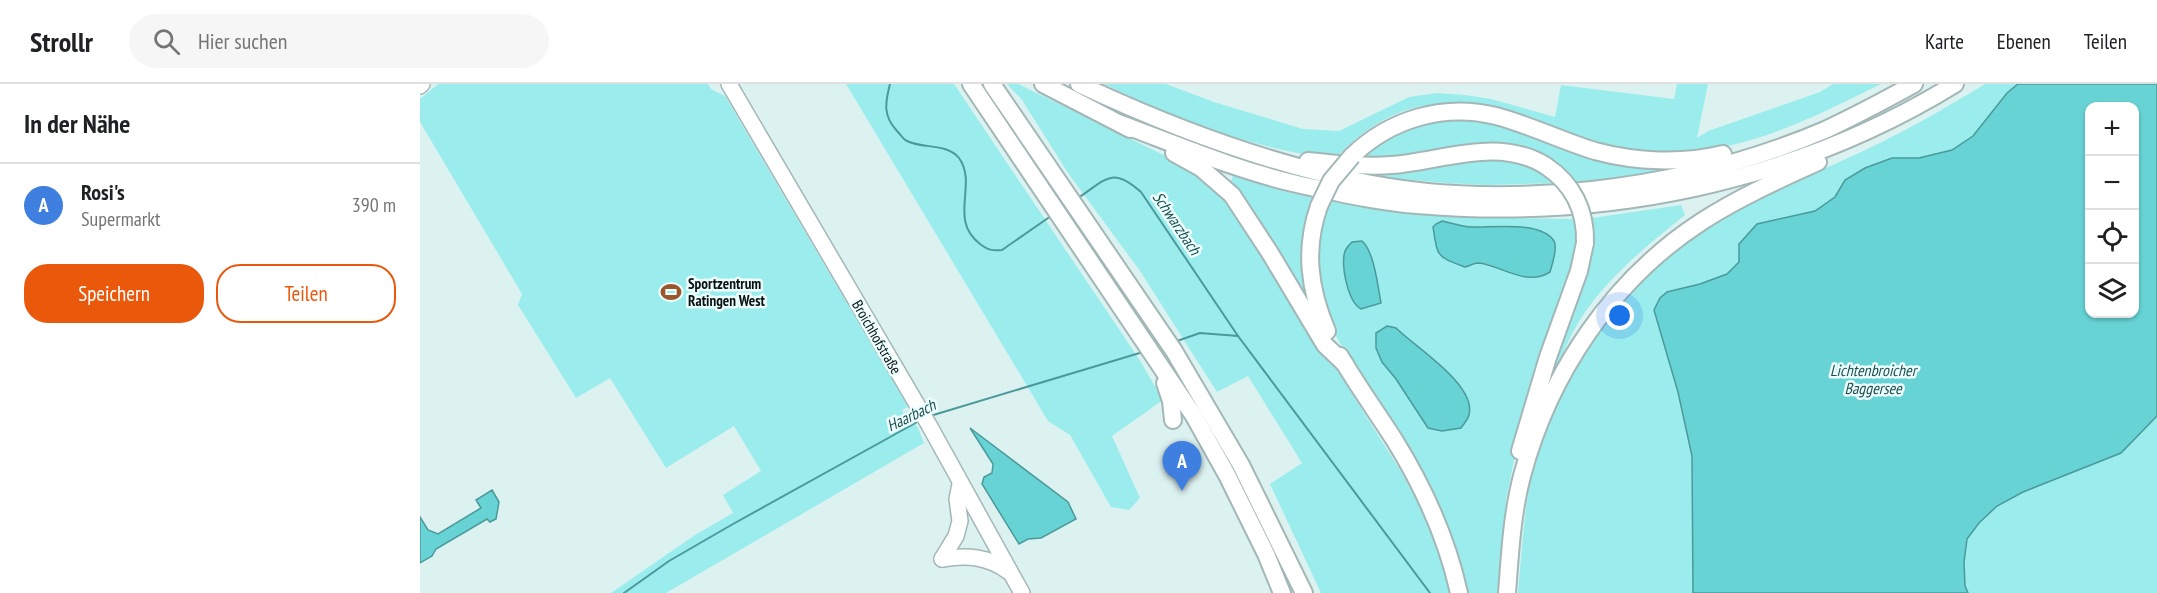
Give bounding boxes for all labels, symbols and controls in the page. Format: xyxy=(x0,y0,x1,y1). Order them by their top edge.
search box xyxy=(129,14,549,68)
text: Strollr xyxy=(30,23,93,60)
icon: search xyxy=(150,25,183,58)
text: Hier suchen xyxy=(198,27,288,55)
text: Karte xyxy=(1925,28,1964,55)
text: Ebenen xyxy=(1997,28,2051,55)
text: Teilen xyxy=(2084,28,2127,55)
map controls xyxy=(2085,102,2139,318)
button: + xyxy=(2085,102,2139,156)
text: In der Nähe xyxy=(24,107,130,140)
button: − xyxy=(2085,156,2139,210)
text: Rosi's xyxy=(81,178,125,206)
water label: Schwarzbach xyxy=(1149,188,1206,259)
text: A xyxy=(38,192,49,218)
text: 390 m xyxy=(352,192,396,218)
text: Supermarkt xyxy=(81,206,160,232)
button: locate xyxy=(2085,210,2139,264)
button: Speichern xyxy=(24,264,204,323)
button: Teilen xyxy=(216,264,396,323)
button: layers xyxy=(2085,264,2139,318)
place label: Sportzentrum Ratingen West xyxy=(688,274,766,310)
sports icon: Sportzentrum Ratingen West xyxy=(659,280,683,304)
street label: Broichhofstraße xyxy=(848,297,906,377)
your location xyxy=(1605,301,1634,330)
water label: Lichtenbroicher Baggersee xyxy=(1830,360,1919,398)
water label: Haarbach xyxy=(883,394,940,435)
pin: A xyxy=(1162,442,1202,491)

